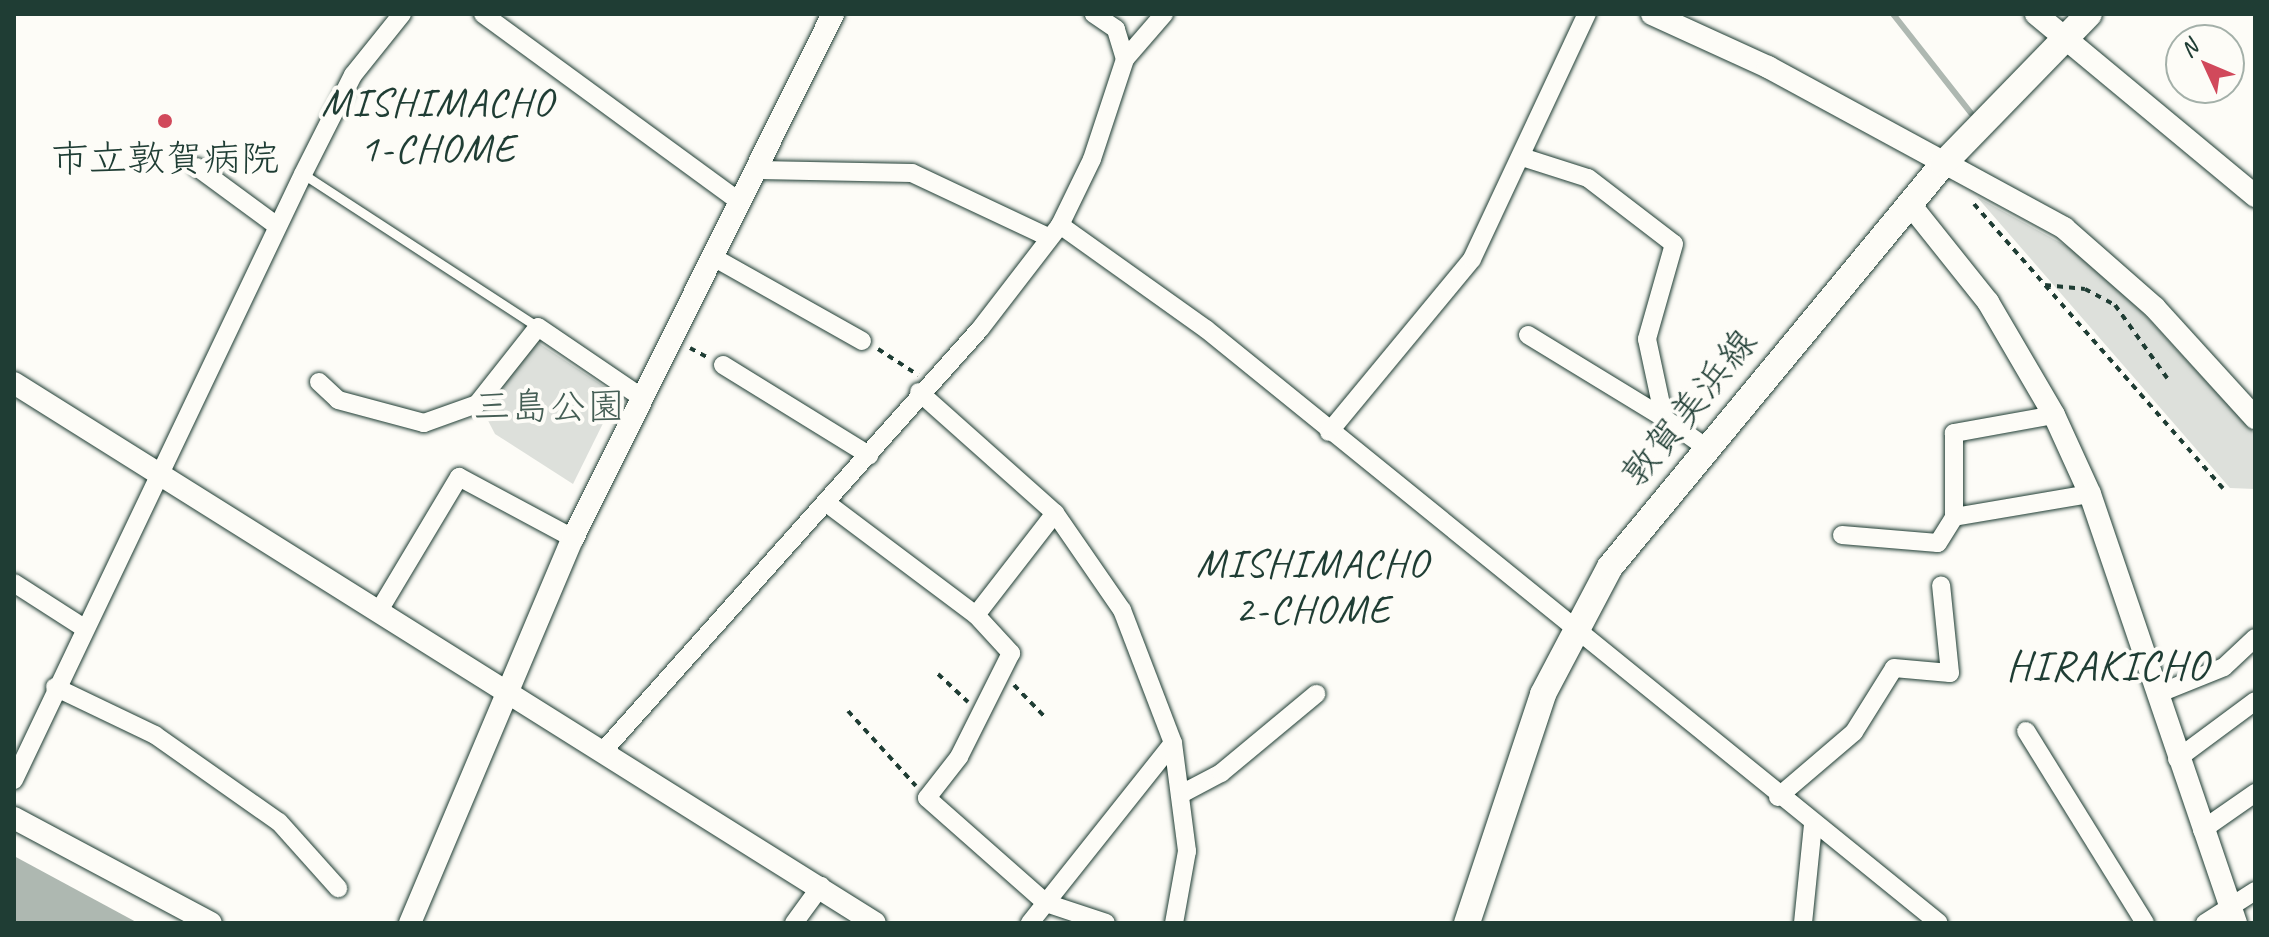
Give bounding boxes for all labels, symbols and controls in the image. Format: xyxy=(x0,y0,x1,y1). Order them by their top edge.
north arrow xyxy=(2165,24,2245,104)
text: N xyxy=(2174,34,2204,63)
district label: MISHIMACHO 1-CHOME xyxy=(321,78,555,172)
marker: 市立敦賀病院 xyxy=(154,110,176,132)
place label: 市立敦賀病院 xyxy=(51,136,279,182)
street label: 敦賀美浜線 xyxy=(1611,320,1767,496)
park label: 三島公園 xyxy=(473,384,625,430)
district label: MISHIMACHO 2-CHOME xyxy=(1196,539,1430,633)
district label: HIRAKICHO xyxy=(2007,641,2209,691)

